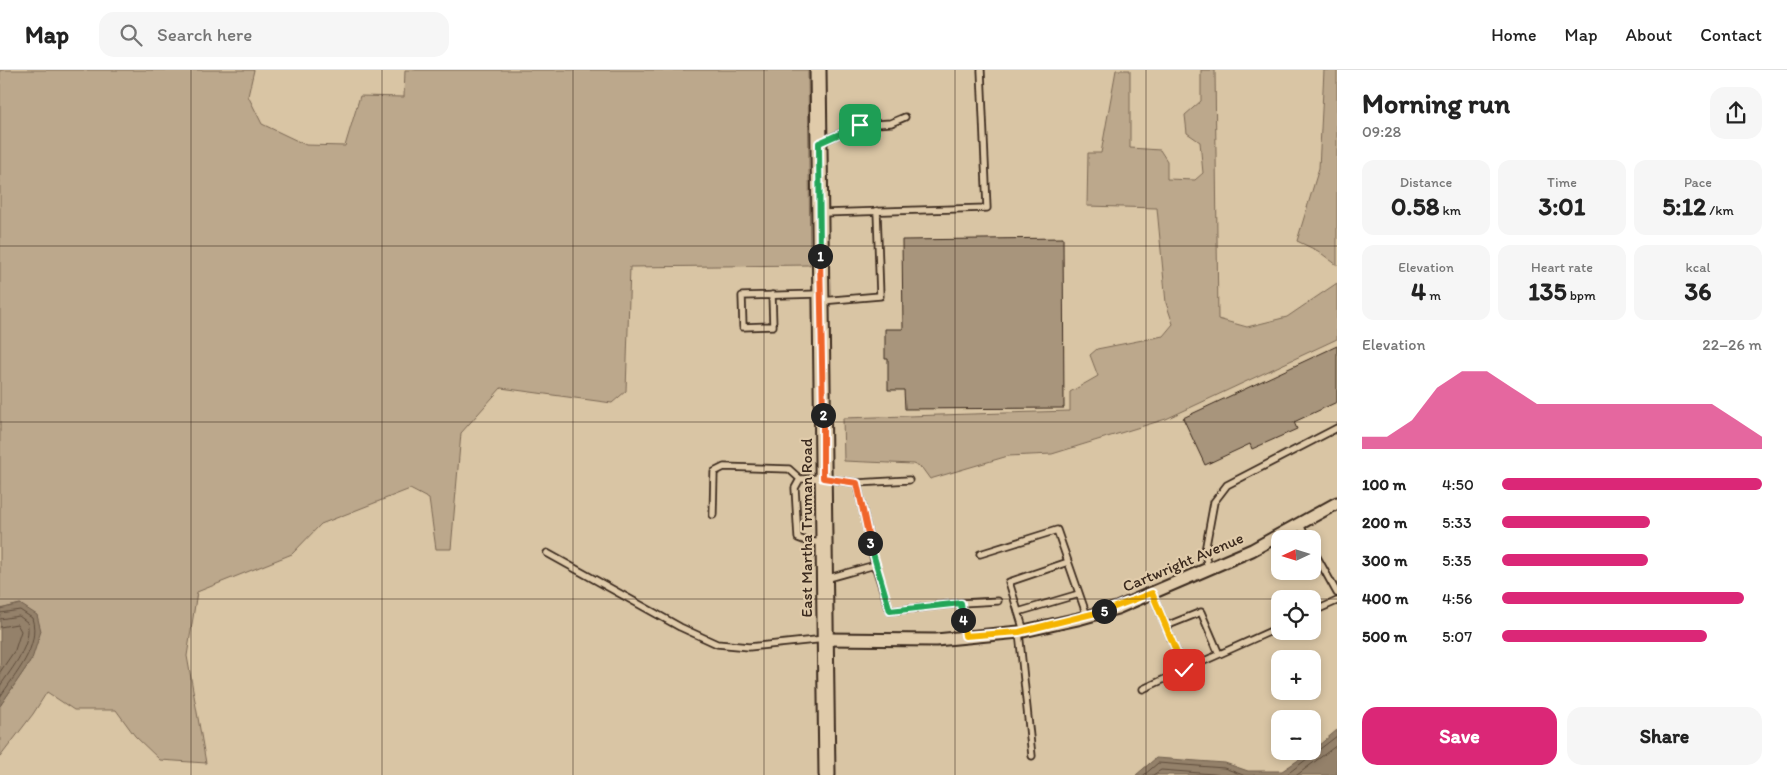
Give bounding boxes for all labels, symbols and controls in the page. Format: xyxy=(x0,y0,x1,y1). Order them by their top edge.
search box xyxy=(99,12,449,57)
text: Map xyxy=(25,20,69,49)
icon: search xyxy=(117,21,145,49)
text: Search here xyxy=(157,23,252,46)
text: Home xyxy=(1491,24,1537,46)
text: Map xyxy=(1565,24,1598,46)
text: About xyxy=(1626,24,1672,46)
text: Contact xyxy=(1700,24,1762,46)
text: Morning run xyxy=(1362,86,1510,120)
button: share xyxy=(1710,87,1762,139)
pin xyxy=(839,104,881,146)
icon: arrive xyxy=(846,111,874,139)
text: 09:28 xyxy=(1362,122,1401,141)
text: Distance xyxy=(1400,174,1452,191)
text: Time xyxy=(1547,174,1577,191)
text: Pace xyxy=(1684,174,1712,191)
text: 0.58 xyxy=(1391,191,1439,221)
text: 3:01 xyxy=(1539,191,1585,221)
text: 5:12 xyxy=(1662,191,1706,221)
text: km xyxy=(1439,202,1461,219)
text: /km xyxy=(1706,202,1734,219)
pin: 1 xyxy=(808,244,832,268)
text: 1 xyxy=(817,248,824,265)
text: Elevation xyxy=(1398,259,1454,276)
text: Heart rate xyxy=(1531,259,1593,276)
text: kcal xyxy=(1686,259,1710,276)
text: 4 xyxy=(1411,276,1426,306)
text: 135 xyxy=(1528,276,1567,306)
text: 36 xyxy=(1685,276,1711,306)
text: m xyxy=(1426,287,1441,304)
text: bpm xyxy=(1567,287,1596,304)
text: Elevation xyxy=(1362,335,1426,354)
text: 22–26 m xyxy=(1702,335,1762,354)
pin: 2 xyxy=(810,402,836,428)
text: 2 xyxy=(820,407,827,424)
street label: East Martha Truman Road xyxy=(797,438,816,618)
text: 100 m xyxy=(1362,475,1406,494)
text: 4:50 xyxy=(1442,475,1474,494)
text: 200 m xyxy=(1362,513,1407,532)
text: 5:33 xyxy=(1442,513,1472,532)
street label: Cartwright Avenue xyxy=(1120,528,1247,596)
pin: 3 xyxy=(858,530,882,556)
north arrow xyxy=(1271,530,1321,580)
map controls xyxy=(1271,530,1321,760)
text: 3 xyxy=(867,535,874,552)
text: 300 m xyxy=(1362,551,1408,570)
text: 5:35 xyxy=(1442,551,1471,570)
text: 400 m xyxy=(1362,589,1408,608)
text: 4:56 xyxy=(1442,589,1472,608)
button: locate xyxy=(1271,590,1321,640)
pin: 5 xyxy=(1092,598,1116,624)
text: 5 xyxy=(1101,603,1108,620)
pin: 4 xyxy=(950,608,976,632)
text: 4 xyxy=(959,612,968,629)
text: 500 m xyxy=(1362,627,1407,646)
text: 5:07 xyxy=(1442,627,1472,646)
pin xyxy=(1163,649,1205,691)
button: + xyxy=(1271,650,1321,700)
icon: check xyxy=(1170,656,1198,684)
button: Save xyxy=(1362,707,1557,765)
button: Share xyxy=(1567,707,1762,765)
button: − xyxy=(1271,710,1321,760)

